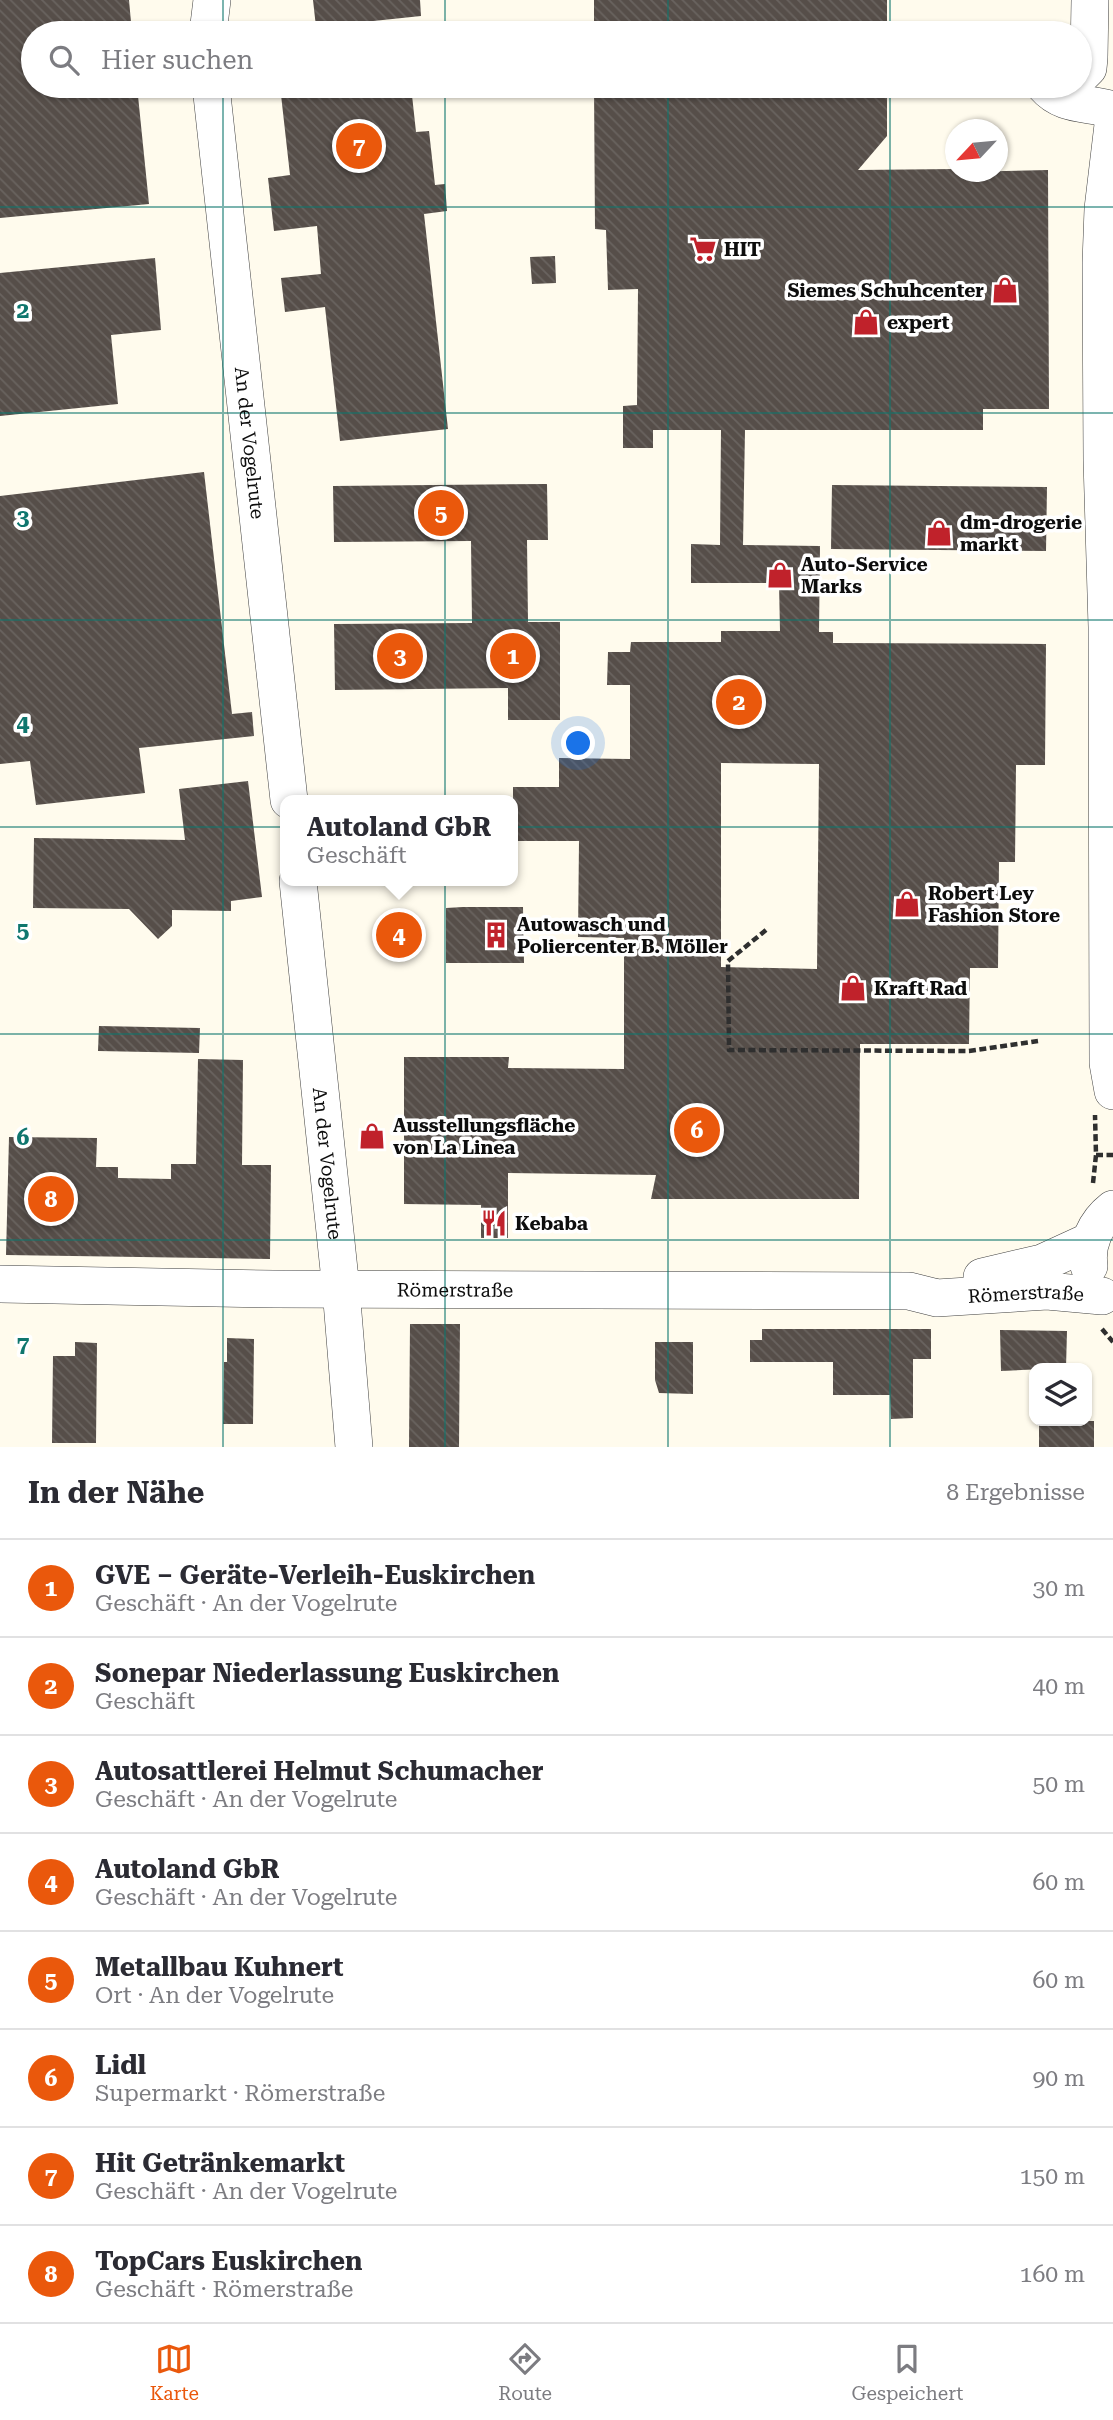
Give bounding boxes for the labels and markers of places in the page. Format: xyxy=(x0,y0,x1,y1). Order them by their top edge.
pin: 7 xyxy=(336,120,382,172)
supermarket icon: HIT xyxy=(688,234,718,264)
place label: HIT xyxy=(724,238,761,261)
shop icon: Siemes Schuhcenter xyxy=(990,275,1020,305)
place label: Siemes Schuhcenter xyxy=(787,279,984,302)
shop icon: expert xyxy=(851,307,881,337)
place label: expert xyxy=(887,311,950,334)
pin: 5 xyxy=(418,487,464,539)
place label: dm-drogerie markt xyxy=(960,511,1082,556)
shop icon: dm-drogerie markt xyxy=(924,518,954,548)
place label: Auto-Service Marks xyxy=(801,553,928,598)
shop icon: Auto-Service Marks xyxy=(765,560,795,590)
pin: 3 xyxy=(377,630,423,682)
pin: 1 xyxy=(490,630,536,682)
pin: 2 xyxy=(716,676,762,728)
place label: Robert Ley Fashion Store xyxy=(928,882,1060,927)
shop icon: Robert Ley Fashion Store xyxy=(892,889,922,919)
pin: 4 xyxy=(376,909,422,961)
place label: Autowasch und Poliercenter B. Möller xyxy=(517,913,728,958)
building icon: Autowasch und Poliercenter B. Möller xyxy=(481,920,511,950)
shop icon: Kraft Rad xyxy=(838,973,868,1003)
place label: Kraft Rad xyxy=(874,977,968,1000)
pin: 6 xyxy=(674,1104,720,1156)
place label: Ausstellungsfläche von La Linea xyxy=(393,1114,575,1159)
shop icon: Ausstellungsfläche von La Linea xyxy=(357,1121,387,1151)
pin: 8 xyxy=(28,1173,74,1225)
restaurant icon: Kebaba xyxy=(479,1208,509,1238)
place label: Kebaba xyxy=(515,1212,588,1235)

